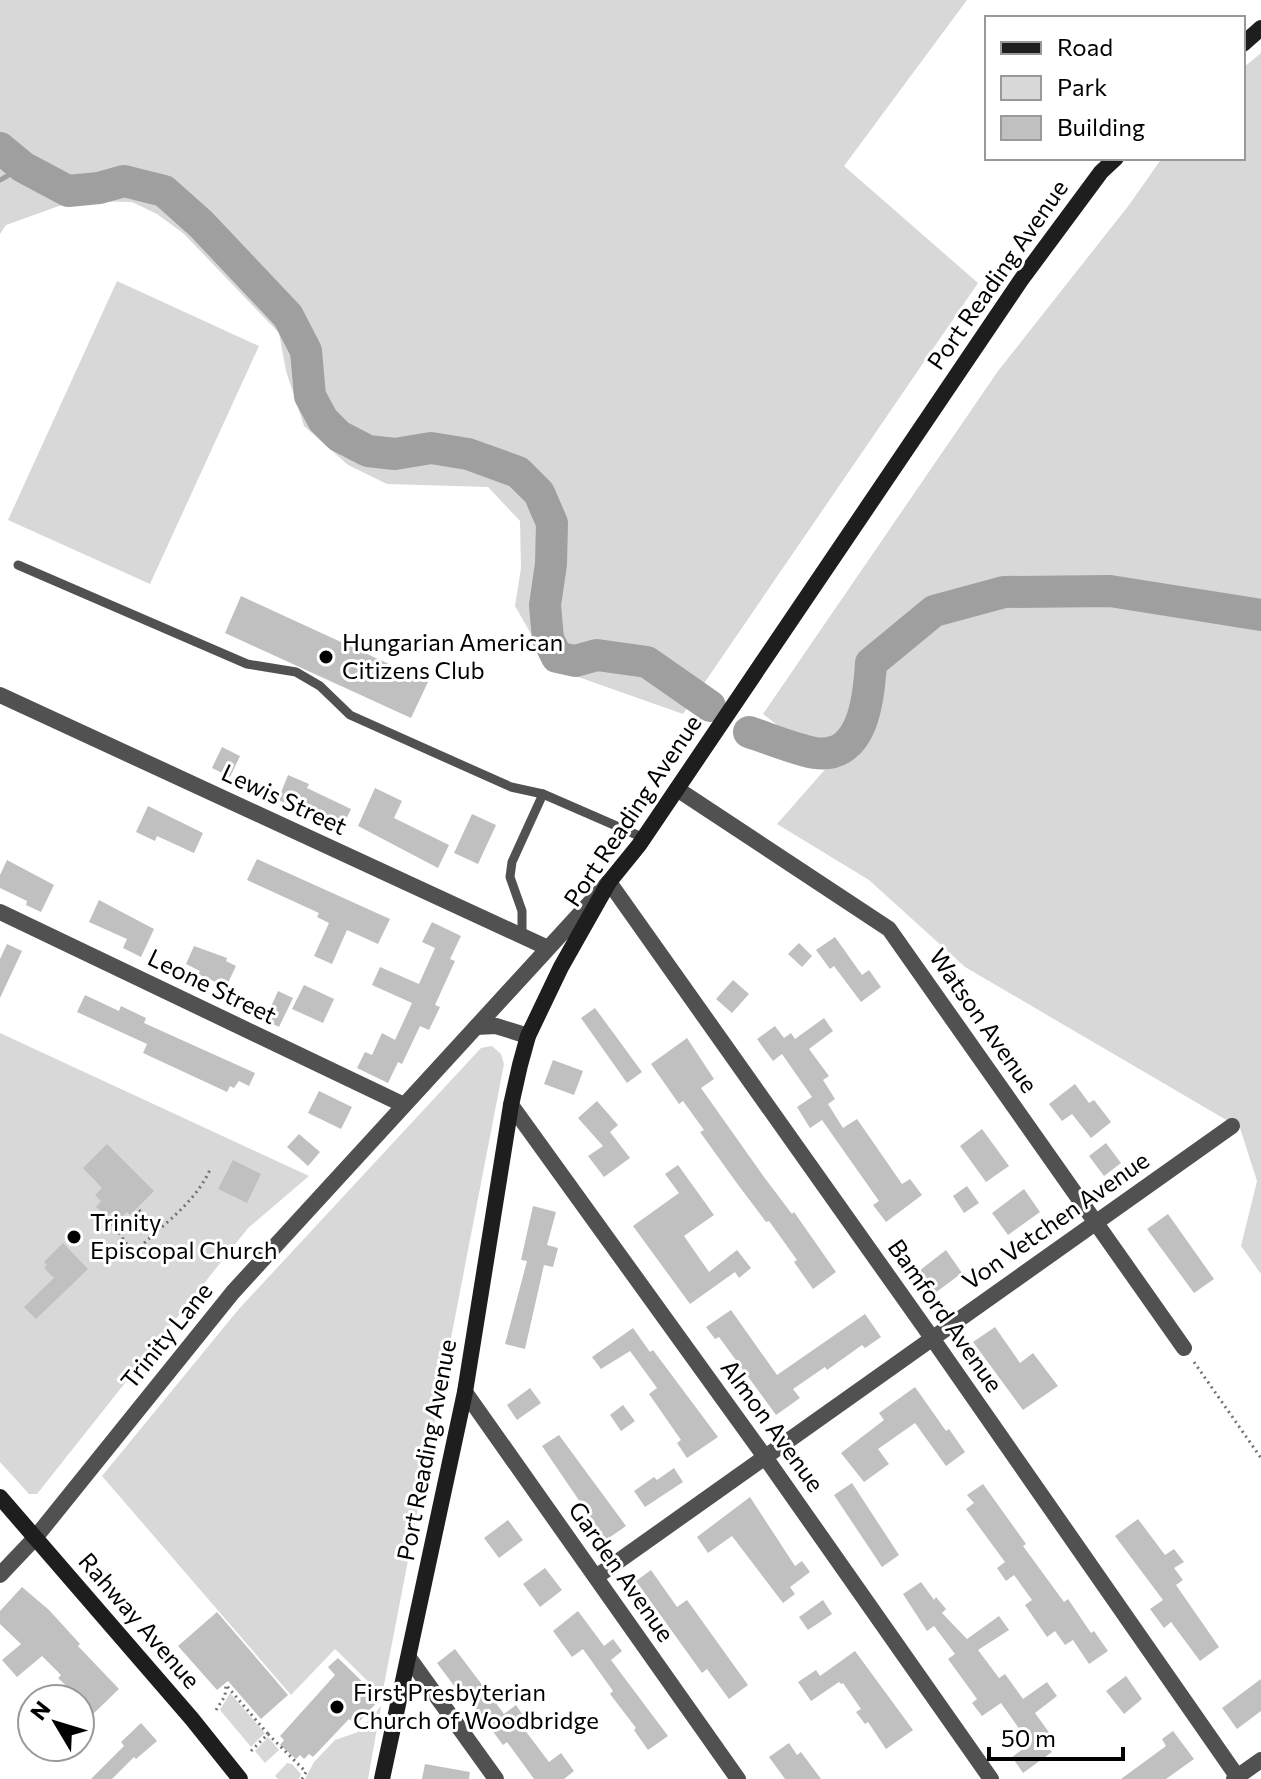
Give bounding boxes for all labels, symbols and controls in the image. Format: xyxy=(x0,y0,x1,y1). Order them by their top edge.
legend xyxy=(985,16,1245,160)
text: Road xyxy=(1057,32,1113,61)
text: Park xyxy=(1057,72,1107,101)
text: Building xyxy=(1057,112,1145,141)
street label: Port Reading Avenue xyxy=(920,174,1073,375)
place label: Hungarian American Citizens Club xyxy=(342,627,563,684)
marker: Hungarian American Citizens Club xyxy=(317,648,335,666)
street label: Port Reading Avenue xyxy=(557,709,707,912)
street label: Lewis Street xyxy=(217,757,352,840)
street label: Leone Street xyxy=(144,942,282,1029)
street label: Watson Avenue xyxy=(924,943,1045,1098)
street label: Von Vetchen Avenue xyxy=(956,1144,1154,1295)
place label: Trinity Episcopal Church xyxy=(90,1207,278,1264)
marker: Trinity Episcopal Church xyxy=(65,1228,83,1246)
street label: Bamford Avenue xyxy=(883,1233,1010,1397)
street label: Trinity Lane xyxy=(114,1276,218,1394)
street label: Port Reading Avenue xyxy=(390,1337,461,1563)
street label: Almon Avenue xyxy=(716,1353,831,1497)
street label: Garden Avenue xyxy=(563,1496,681,1647)
street label: Rahway Avenue xyxy=(73,1546,207,1694)
place label: First Presbyterian Church of Woodbridge xyxy=(353,1677,599,1734)
north arrow xyxy=(16,1683,96,1763)
text: N xyxy=(24,1696,56,1725)
marker: First Presbyterian Church of Woodbridge xyxy=(328,1698,346,1716)
scale bar xyxy=(989,1711,1123,1761)
text: 50 m xyxy=(1001,1723,1056,1752)

